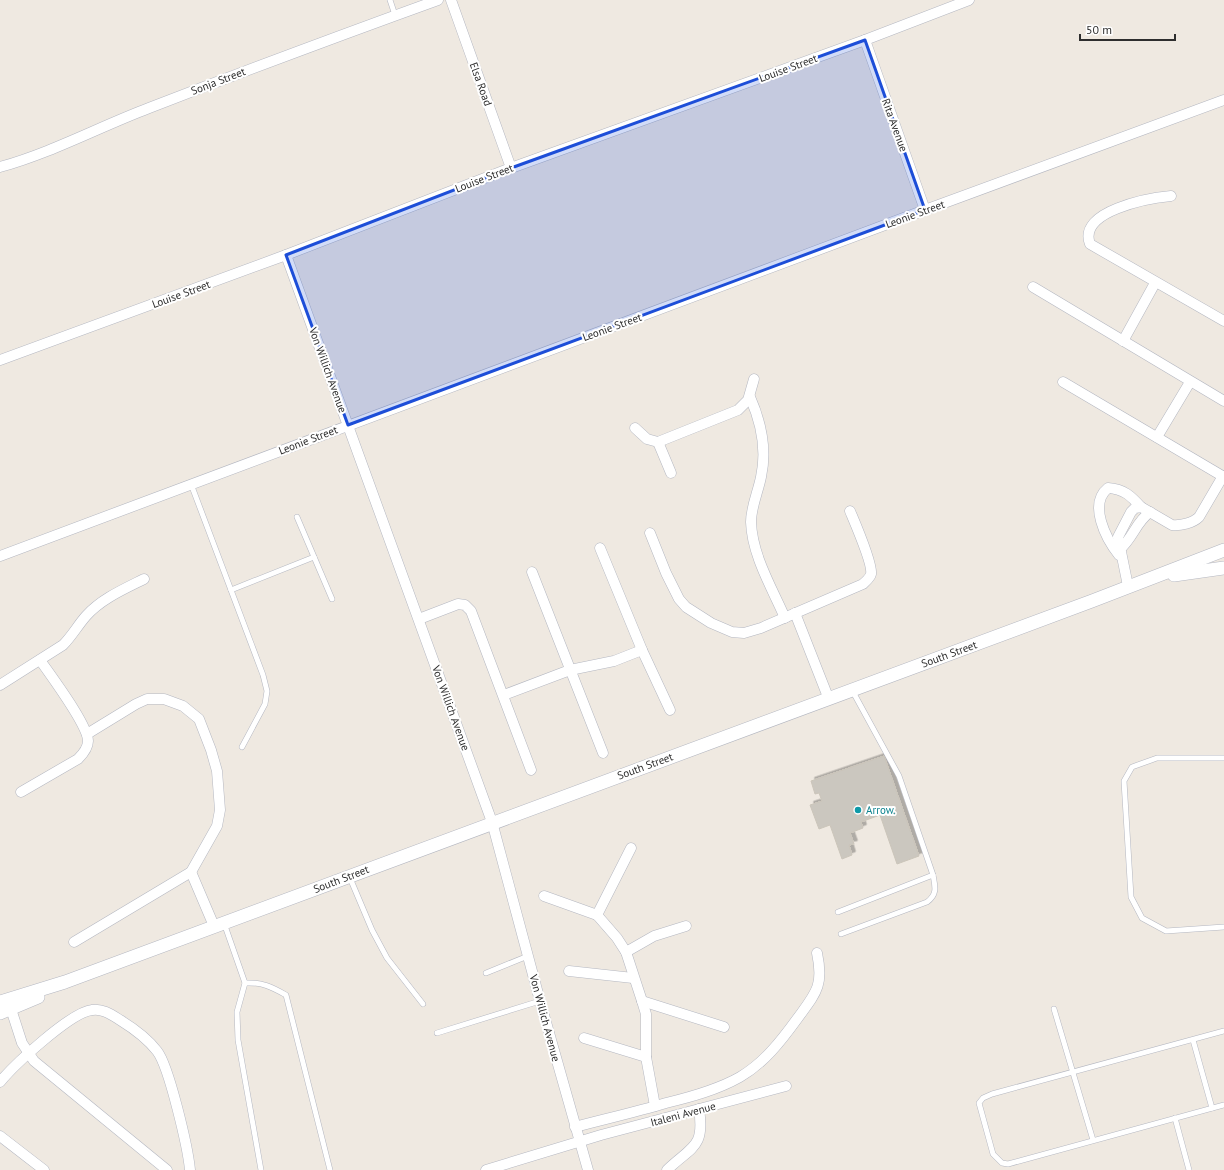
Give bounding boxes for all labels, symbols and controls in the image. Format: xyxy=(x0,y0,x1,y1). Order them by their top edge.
scale bar xyxy=(1080,16,1175,42)
text: 50 m xyxy=(1086,22,1112,37)
street label: Louise Street xyxy=(757,51,819,85)
street label: Elsa Road xyxy=(467,60,495,108)
street label: Sonja Street xyxy=(189,64,247,98)
street label: Rita Avenue xyxy=(879,96,911,154)
street label: Louise Street xyxy=(453,160,515,195)
street label: Leonie Street xyxy=(883,197,947,231)
street label: Louise Street xyxy=(150,277,212,311)
street label: Leonie Street xyxy=(580,310,644,344)
street label: Von Willich Avenue xyxy=(306,325,350,415)
street label: Leonie Street xyxy=(277,422,340,458)
street label: South Street xyxy=(919,637,979,671)
street label: Von Willich Avenue xyxy=(429,663,473,753)
street label: South Street xyxy=(615,749,675,783)
place label: Arrow. xyxy=(866,803,895,817)
marker: Arrow. xyxy=(853,805,863,815)
street label: South Street xyxy=(311,862,371,896)
street label: Von Willich Avenue xyxy=(526,972,563,1063)
street label: Italeni Avenue xyxy=(649,1098,718,1129)

